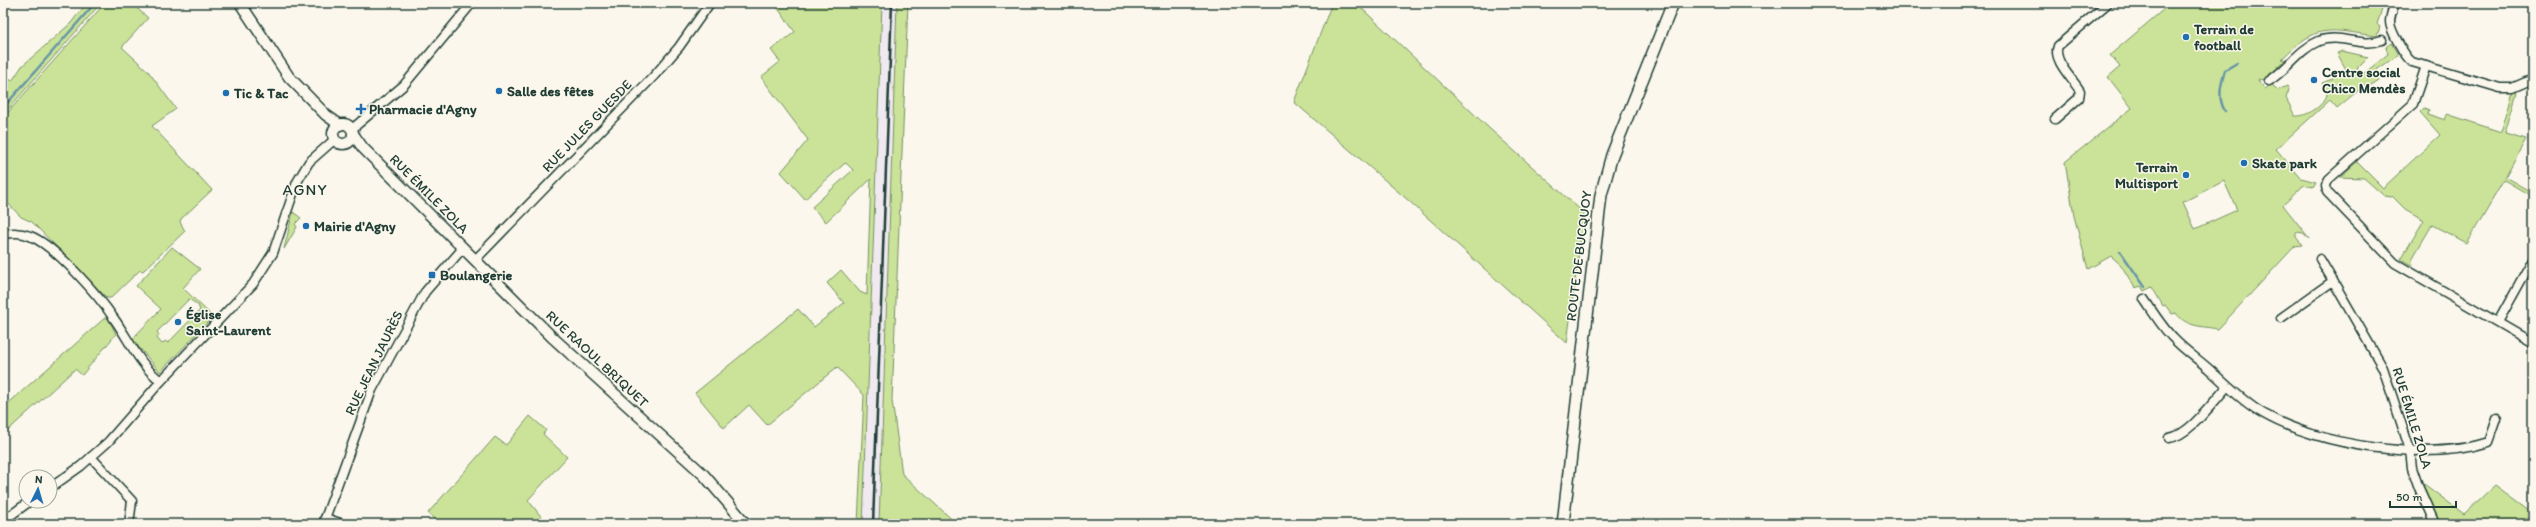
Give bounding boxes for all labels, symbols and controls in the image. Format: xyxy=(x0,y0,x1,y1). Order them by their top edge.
place label: Terrain de football xyxy=(2193,21,2254,54)
marker: Terrain de football xyxy=(2181,32,2191,42)
place label: Centre social Chico Mendès xyxy=(2322,64,2405,97)
marker: Centre social Chico Mendès xyxy=(2309,75,2319,85)
street label: RUE JULES GUESDE xyxy=(539,76,636,176)
place label: Salle des fêtes xyxy=(507,83,594,100)
place label: Tic & Tac xyxy=(233,85,289,102)
marker: Salle des fêtes xyxy=(494,86,504,96)
marker: Tic & Tac xyxy=(221,88,231,98)
place label: Pharmacie d'Agny xyxy=(369,101,477,118)
marker: Pharmacie d'Agny xyxy=(356,104,366,114)
street label: RUE ÉMILE ZOLA xyxy=(386,151,472,237)
place label: Skate park xyxy=(2252,155,2318,172)
marker: Skate park xyxy=(2239,158,2249,168)
place label: Terrain Multisport xyxy=(2115,159,2179,192)
marker: Terrain Multisport xyxy=(2181,170,2191,180)
district label: AGNY xyxy=(282,180,328,199)
street label: ROUTE DE BUCQUOY xyxy=(1563,190,1595,322)
place label: Mairie d'Agny xyxy=(314,218,396,235)
marker: Mairie d'Agny xyxy=(301,221,311,231)
place label: Boulangerie xyxy=(440,267,513,284)
marker: Boulangerie xyxy=(427,270,437,280)
place label: Église Saint-Laurent xyxy=(186,306,272,339)
street label: RUE RAOUL BRIQUET xyxy=(542,307,652,411)
street label: RUE JEAN JAURÈS xyxy=(341,308,407,418)
marker: Église Saint-Laurent xyxy=(173,317,183,327)
street label: RUE ÉMILE ZOLA xyxy=(2389,365,2435,471)
north arrow xyxy=(18,469,58,509)
text: N xyxy=(35,473,43,486)
scale bar xyxy=(2390,483,2456,509)
text: 50 m xyxy=(2396,490,2422,504)

